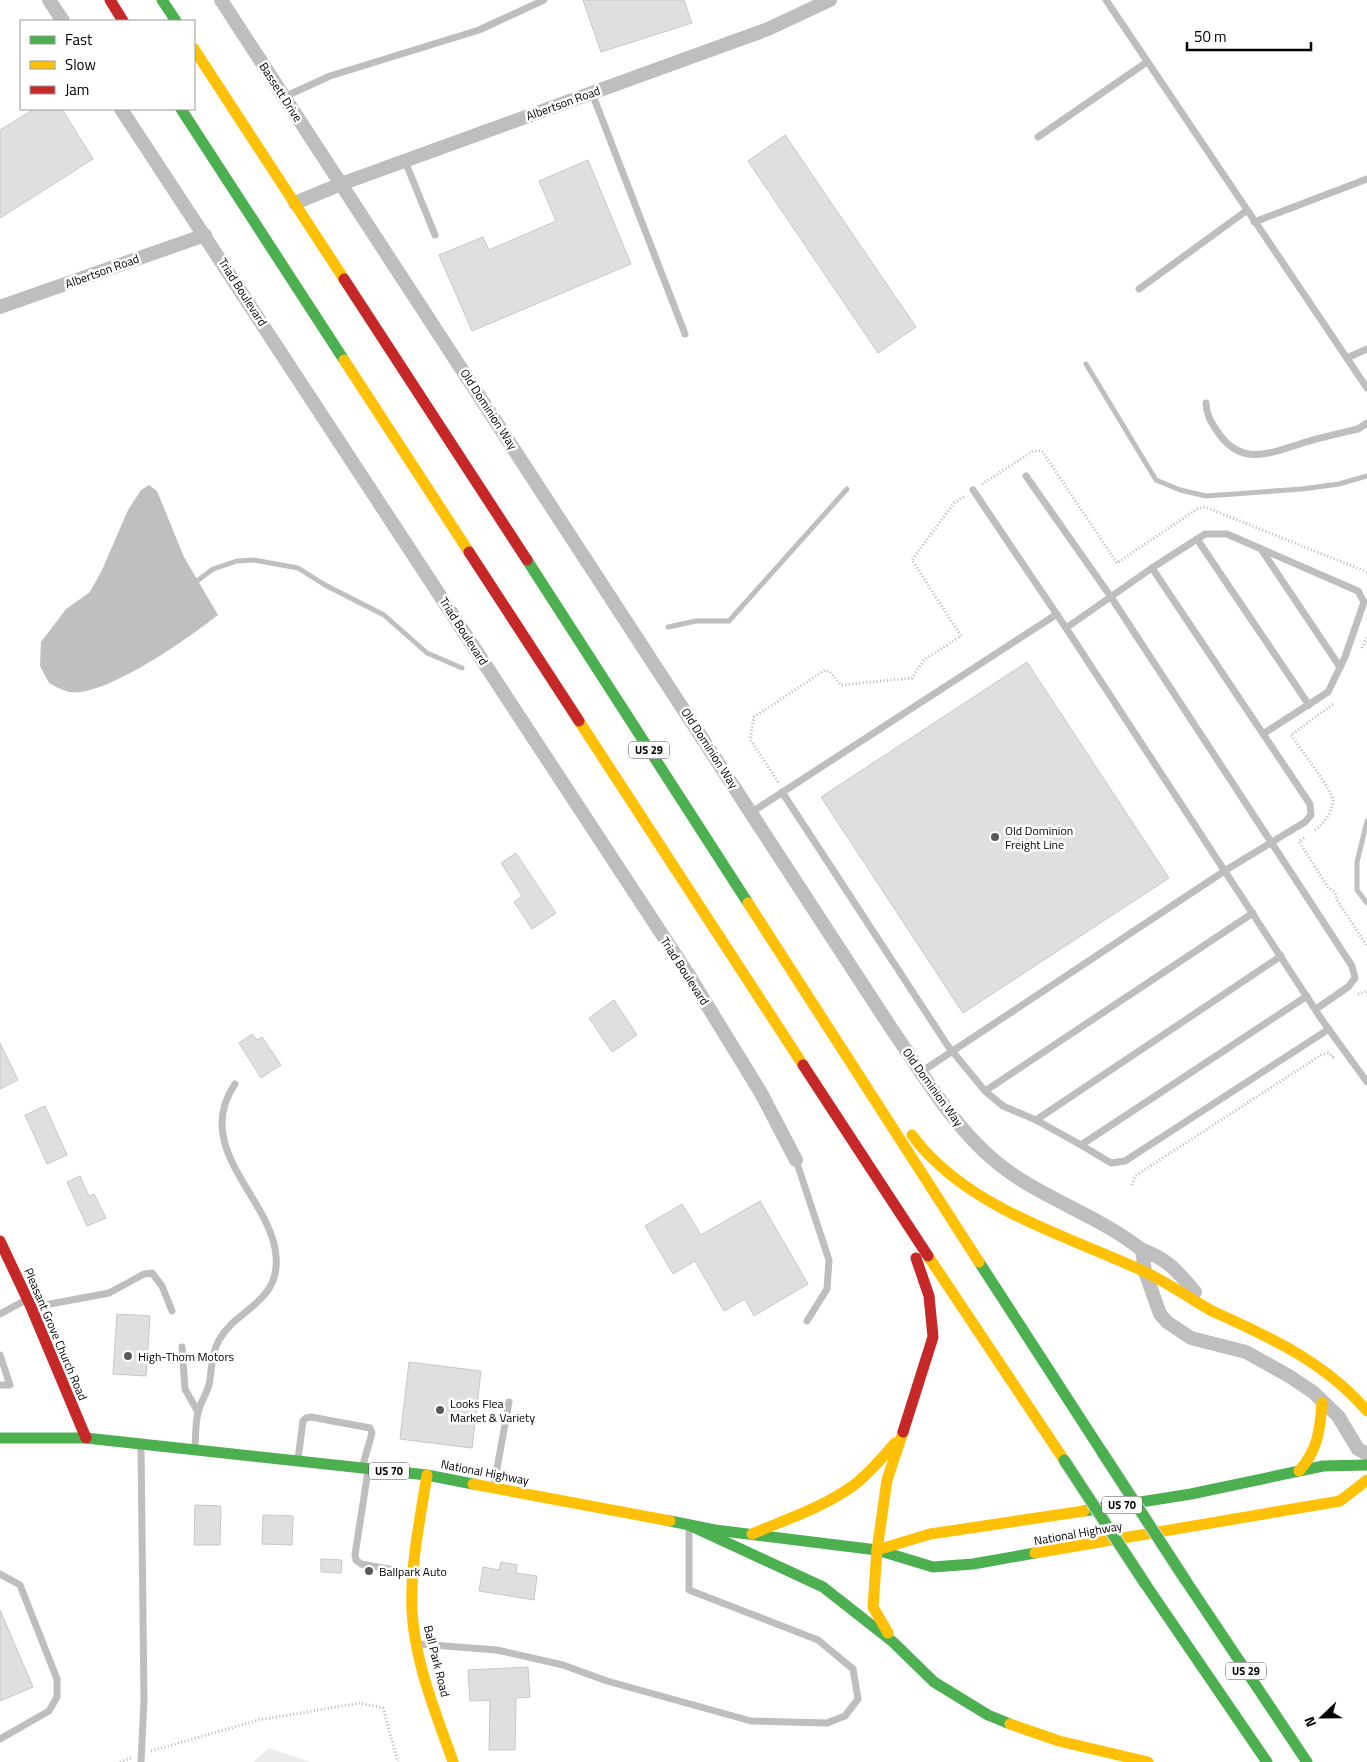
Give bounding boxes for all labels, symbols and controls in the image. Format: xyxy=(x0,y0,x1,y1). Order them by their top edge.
legend xyxy=(20,20,195,110)
scale bar xyxy=(1187,20,1311,52)
text: 50 m xyxy=(1194,25,1227,48)
text: Fast xyxy=(65,28,93,51)
text: Slow xyxy=(65,53,96,76)
street label: Bassett Drive xyxy=(255,58,307,126)
text: Jam xyxy=(65,78,89,101)
street label: Albertson Road xyxy=(523,81,603,125)
street label: Albertson Road xyxy=(62,249,142,293)
street label: Triad Boulevard xyxy=(214,254,272,330)
street label: Old Dominion Way xyxy=(456,365,522,453)
street label: Triad Boulevard xyxy=(435,593,493,669)
street label: Old Dominion Way xyxy=(677,704,743,792)
road number: US 29 xyxy=(629,742,669,758)
place label: Old Dominion Freight Line xyxy=(1005,821,1073,854)
marker: Old Dominion Freight Line xyxy=(989,831,1001,843)
street label: Triad Boulevard xyxy=(656,933,714,1009)
street label: Old Dominion Way xyxy=(898,1044,968,1130)
street label: Pleasant Grove Church Road xyxy=(19,1265,93,1403)
place label: High-Thom Motors xyxy=(138,1347,235,1366)
marker: High-Thom Motors xyxy=(122,1350,134,1362)
place label: Looks Flea Market & Variety xyxy=(450,1394,535,1427)
marker: Looks Flea Market & Variety xyxy=(434,1404,446,1416)
street label: National Highway xyxy=(439,1454,531,1490)
road number: US 70 xyxy=(369,1462,409,1480)
road number: US 70 xyxy=(1102,1496,1142,1514)
street label: National Highway xyxy=(1032,1516,1124,1550)
place label: Ballpark Auto xyxy=(379,1562,447,1581)
marker: Ballpark Auto xyxy=(363,1565,375,1577)
street label: Ball Park Road xyxy=(419,1623,455,1699)
road number: US 29 xyxy=(1226,1662,1266,1680)
north arrow xyxy=(1297,1692,1347,1742)
text: N xyxy=(1298,1714,1321,1730)

